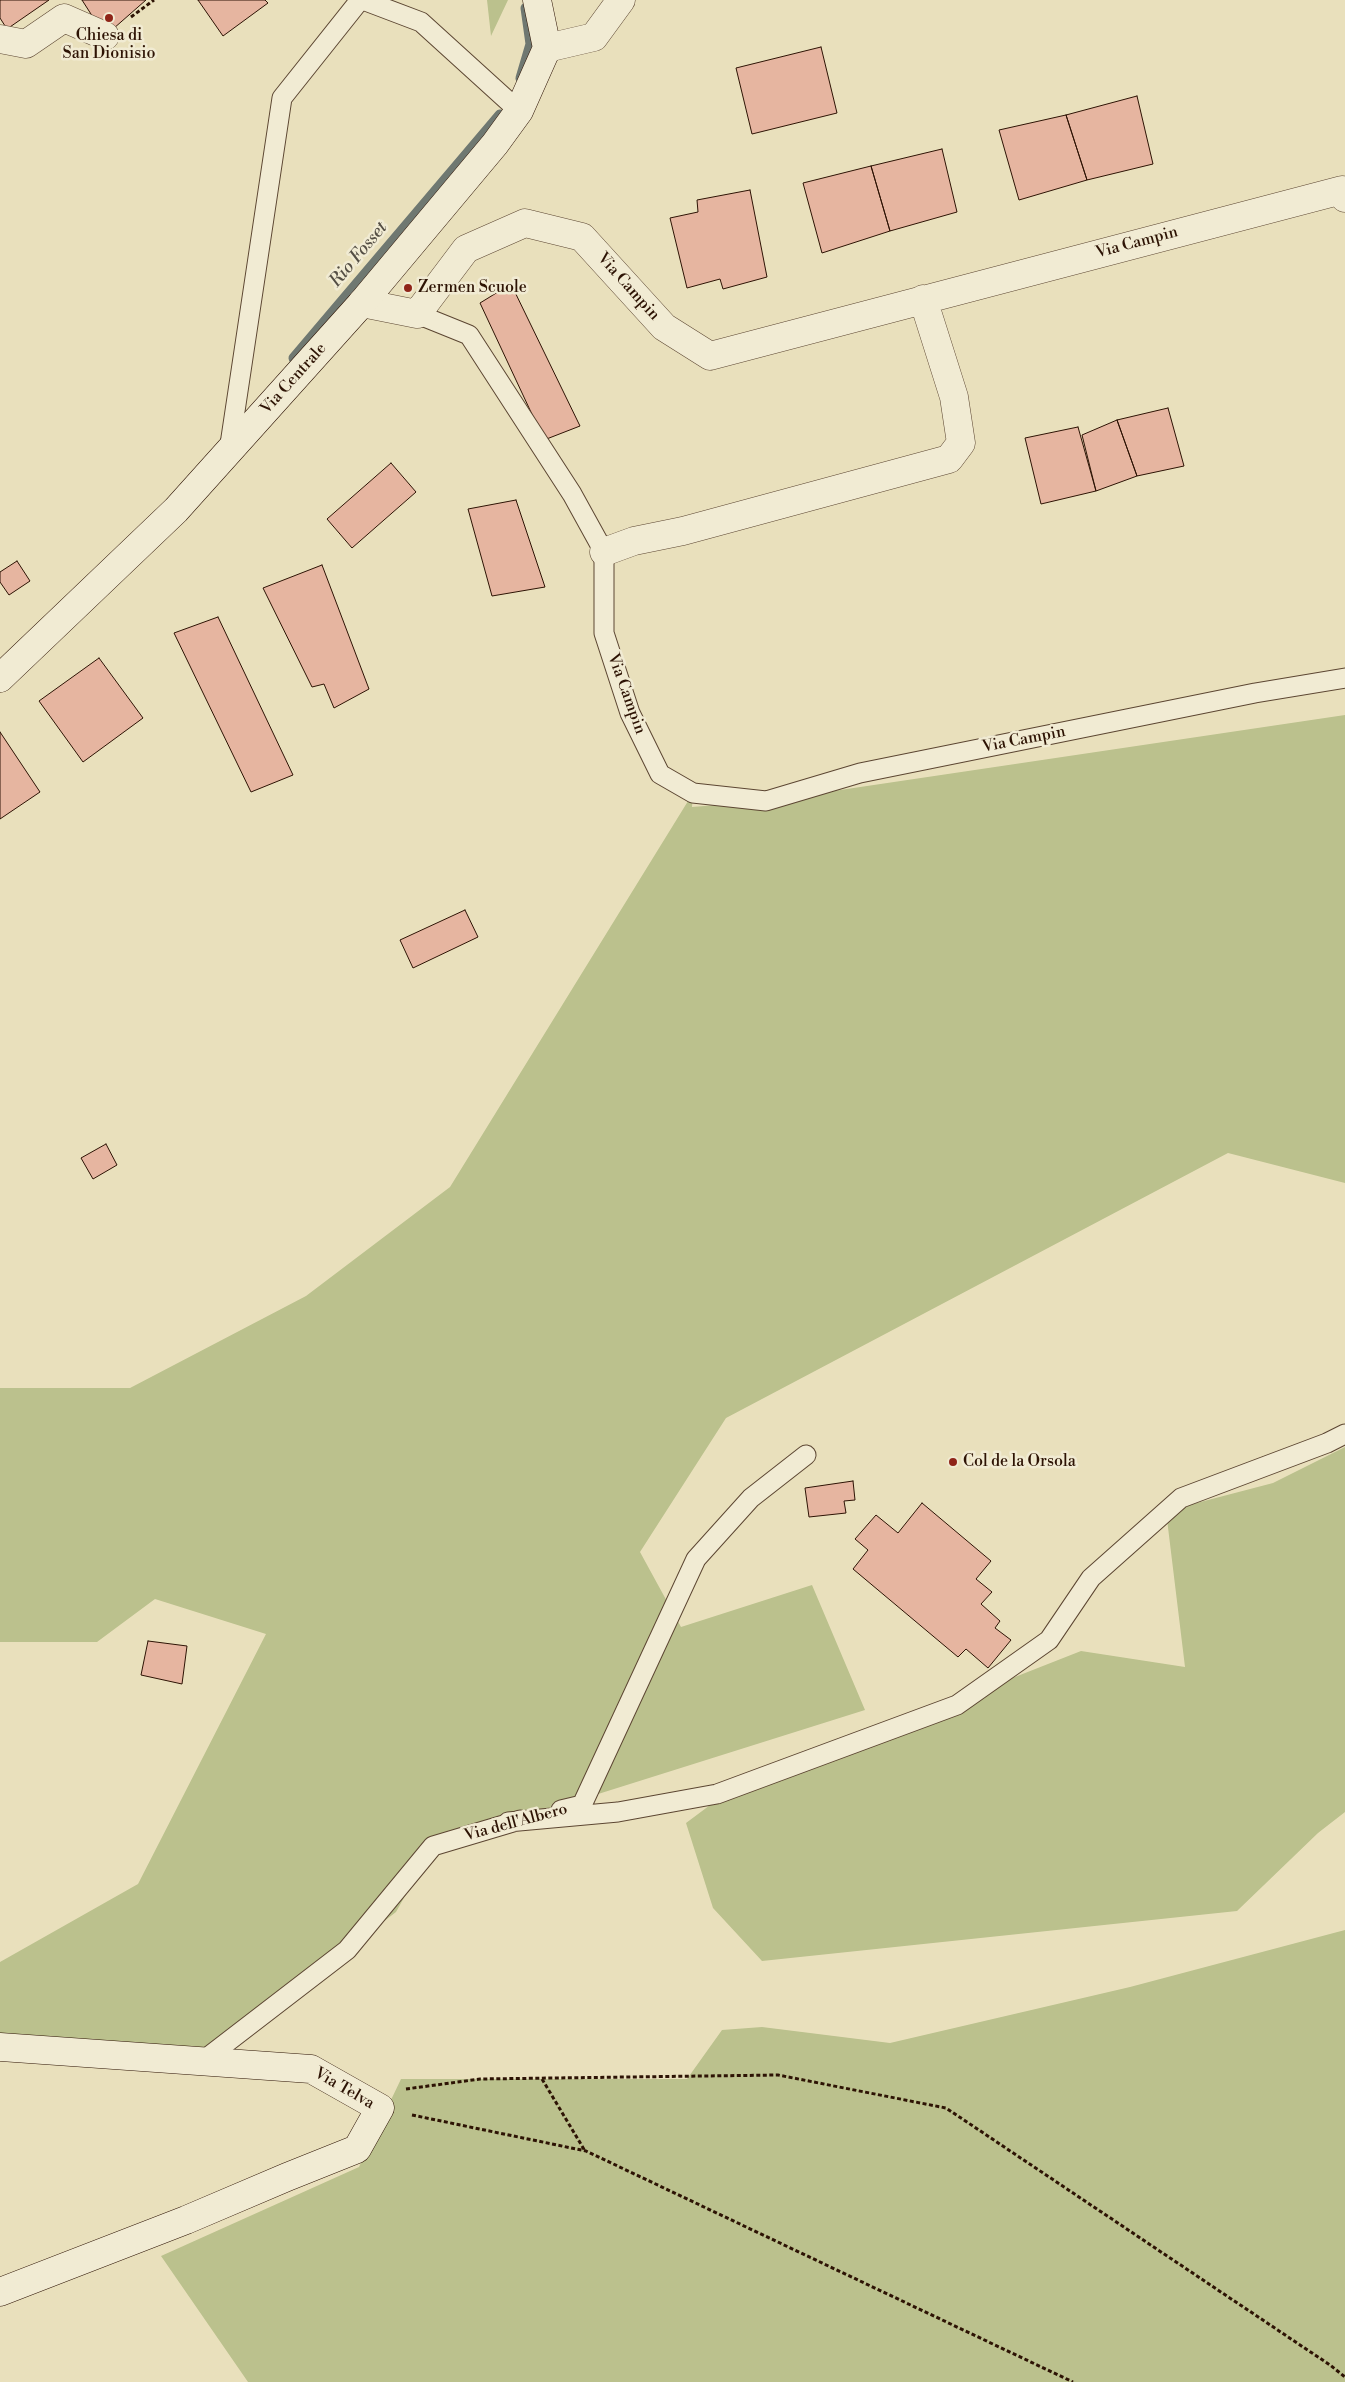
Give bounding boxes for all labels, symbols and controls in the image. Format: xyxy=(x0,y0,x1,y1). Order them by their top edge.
marker: Chiesa di San Dionisio xyxy=(103,12,115,24)
place label: Chiesa di San Dionisio xyxy=(63,26,155,64)
water label: Rio Fosset xyxy=(325,218,393,292)
street label: Via Campin xyxy=(1094,223,1180,263)
street label: Via Campin xyxy=(593,249,663,325)
place label: Zermen Scuole xyxy=(418,278,527,298)
marker: Zermen Scuole xyxy=(402,282,414,294)
street label: Via Centrale xyxy=(257,339,331,419)
street label: Via Campin xyxy=(603,651,649,737)
street label: Via Campin xyxy=(981,723,1067,757)
place label: Col de la Orsola xyxy=(963,1452,1076,1472)
marker: Col de la Orsola xyxy=(947,1456,959,1468)
street label: Via dell'Albero xyxy=(462,1800,570,1846)
street label: Via Telva xyxy=(311,2064,377,2114)

